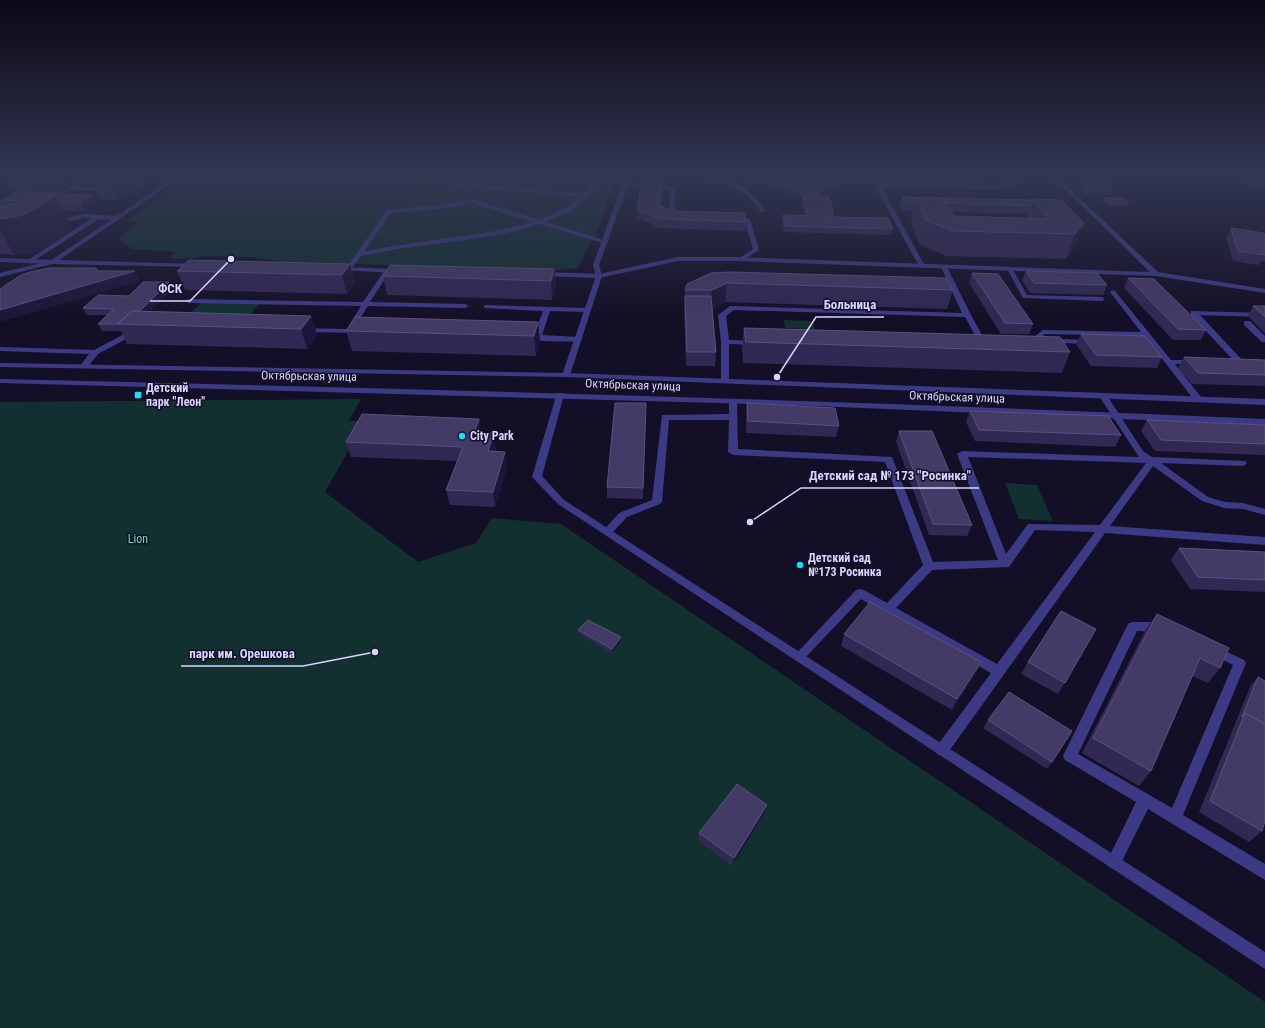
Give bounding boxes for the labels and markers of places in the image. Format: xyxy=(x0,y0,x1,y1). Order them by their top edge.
callout: ФСК xyxy=(150,276,190,301)
callout: Больница xyxy=(816,292,884,317)
place label: Детский парк "Леон" xyxy=(146,381,205,409)
marker: Детский парк "Леон" xyxy=(133,390,143,400)
place label: City Park xyxy=(470,429,514,443)
marker: City Park xyxy=(457,431,467,441)
callout: Детский сад № 173 "Росинка" xyxy=(801,463,979,488)
place label: Детский сад №173 Росинка xyxy=(808,551,882,579)
marker: Детский сад №173 Росинка xyxy=(795,560,805,570)
callout: парк им. Орешкова xyxy=(181,641,303,666)

